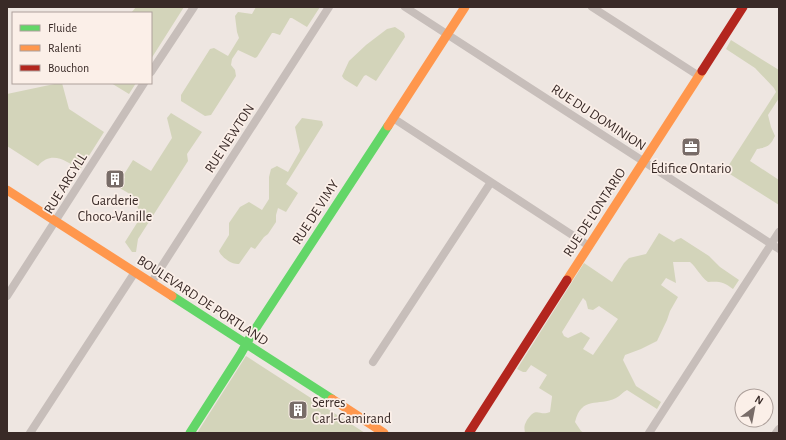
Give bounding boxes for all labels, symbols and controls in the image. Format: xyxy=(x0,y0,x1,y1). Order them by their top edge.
legend xyxy=(12,12,152,84)
text: Fluide xyxy=(48,22,77,34)
text: Ralenti xyxy=(48,42,81,54)
text: Bouchon xyxy=(48,62,89,74)
street label: RUE DU DOMINION xyxy=(549,82,648,154)
street label: RUE NEWTON xyxy=(202,102,257,175)
office icon: Édifice Ontario xyxy=(680,136,702,158)
street label: RUE ARGYLL xyxy=(42,151,90,216)
place label: Édifice Ontario xyxy=(651,159,731,176)
street label: RUE DE L'ONTARIO xyxy=(561,166,629,259)
building icon: Garderie Choco-Vanille xyxy=(104,168,126,190)
street label: RUE DE VIMY xyxy=(290,177,342,247)
place label: Garderie Choco-Vanille xyxy=(78,194,152,224)
street label: BOULEVARD DE PORTLAND xyxy=(134,253,271,349)
north arrow xyxy=(734,388,774,428)
text: N xyxy=(753,393,765,407)
place label: Serres Carl-Camirand xyxy=(312,396,391,426)
building icon: Serres Carl-Camirand xyxy=(287,399,309,421)

